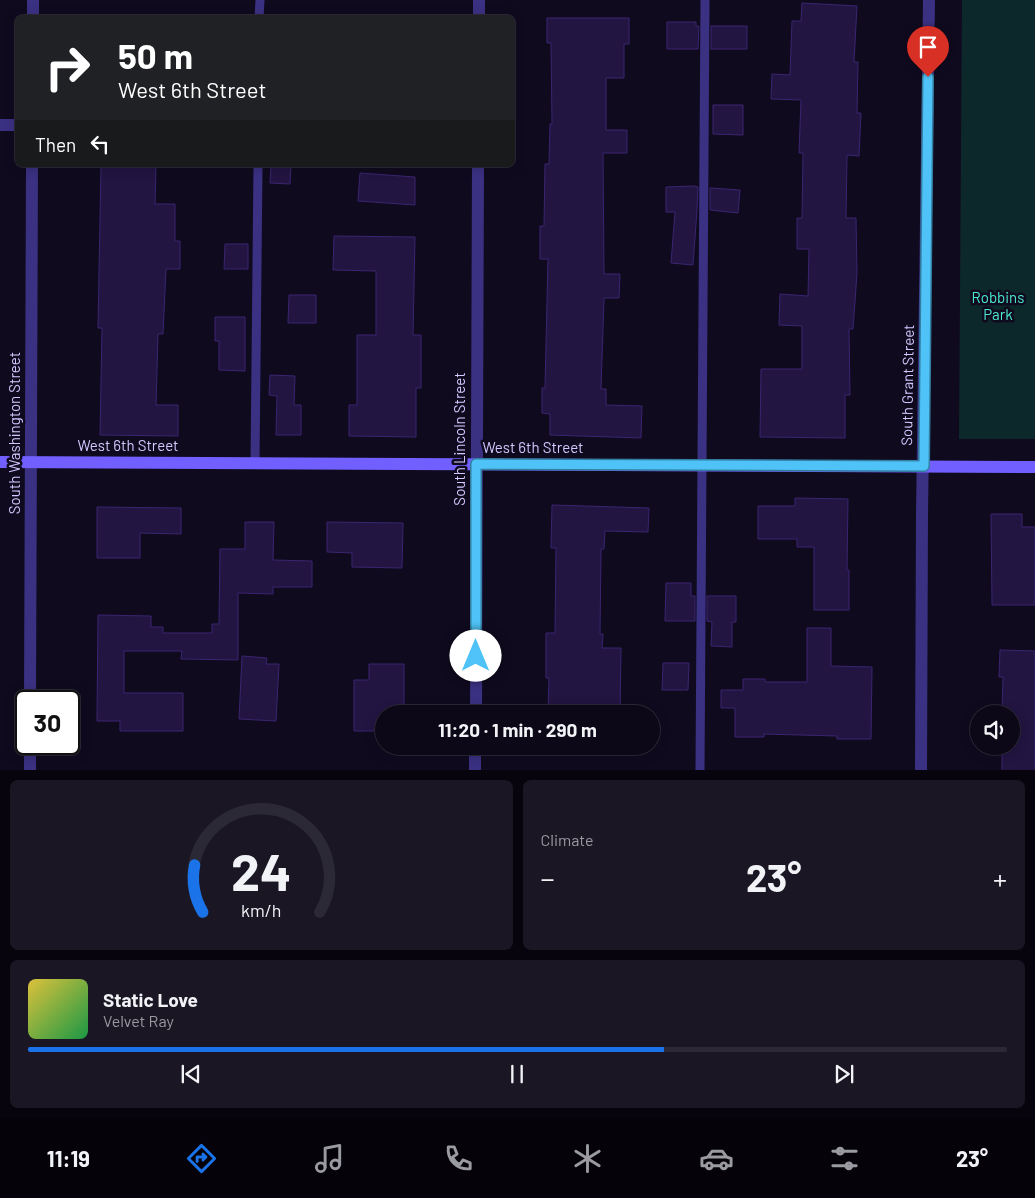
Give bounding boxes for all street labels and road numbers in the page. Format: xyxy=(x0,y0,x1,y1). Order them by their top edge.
street label: South Grant Street xyxy=(897,324,917,446)
street label: South Washington Street xyxy=(5,352,23,514)
street label: South Lincoln Street xyxy=(450,372,468,506)
street label: West 6th Street xyxy=(77,436,179,454)
street label: West 6th Street xyxy=(482,438,584,456)

